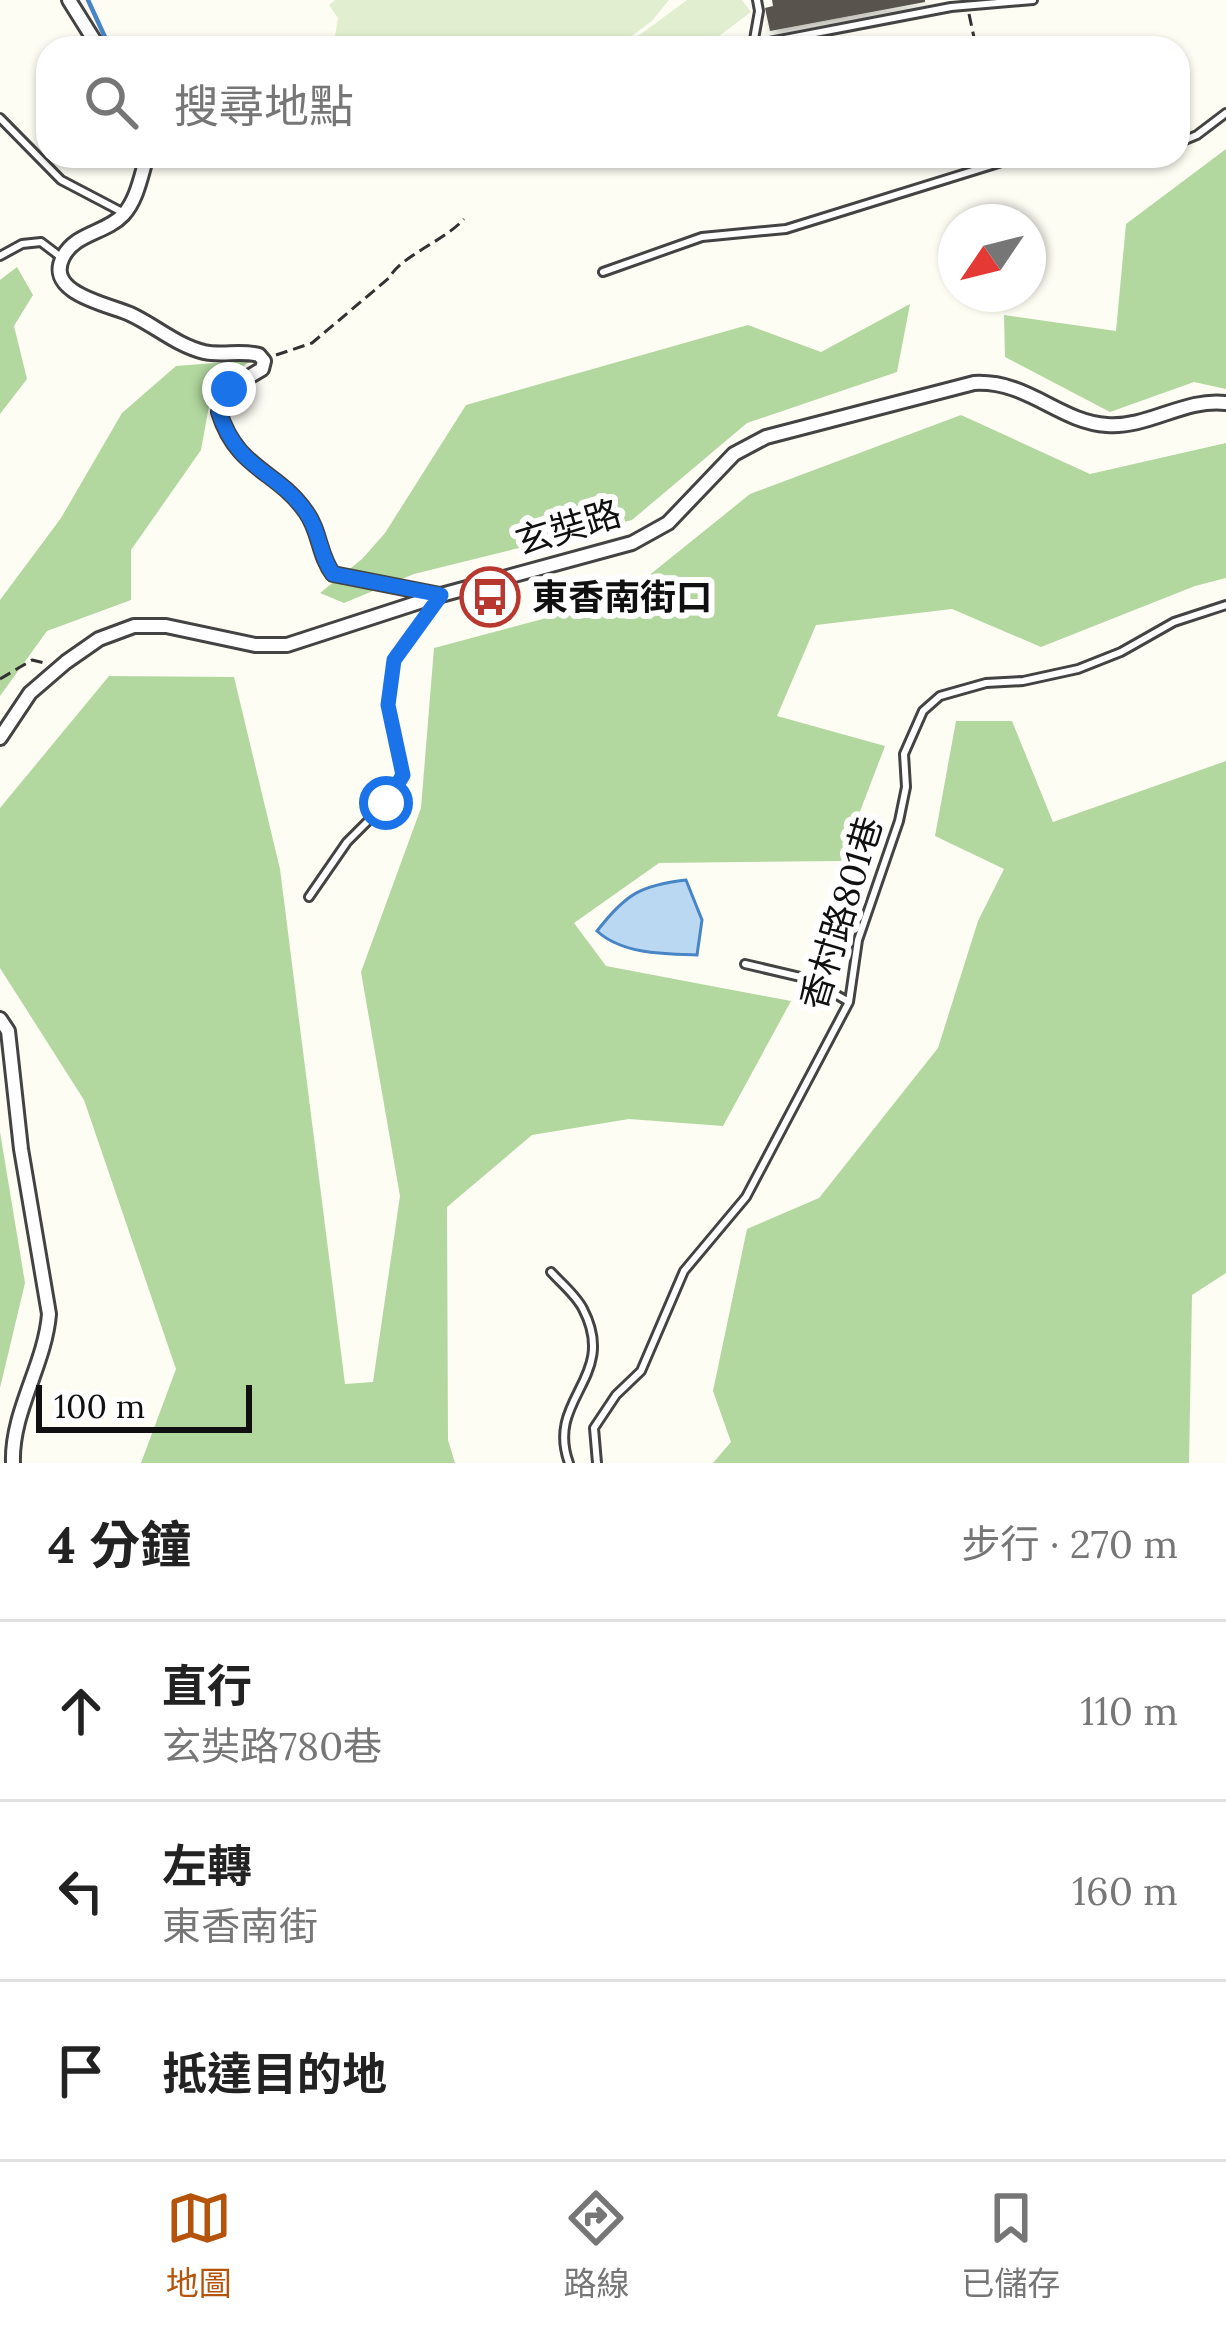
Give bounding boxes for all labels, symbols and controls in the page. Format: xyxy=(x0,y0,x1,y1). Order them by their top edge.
search box xyxy=(36,36,1190,168)
icon: search xyxy=(78,69,144,135)
text: 搜尋地點 xyxy=(174,77,354,134)
north arrow xyxy=(938,204,1046,312)
route end xyxy=(202,362,256,416)
street label: 玄奘路 xyxy=(510,489,626,565)
bus stop icon: 東香南街口 xyxy=(459,566,521,628)
place label: 東香南街口 xyxy=(532,574,712,620)
route start xyxy=(359,776,413,830)
street label: 香村路801巷 xyxy=(790,811,892,1015)
scale bar xyxy=(36,1379,252,1432)
text: 100 m xyxy=(54,1385,145,1427)
text: 4 分鐘 xyxy=(48,1512,191,1577)
text: 步行 · 270 m xyxy=(961,1519,1178,1569)
text: 直行 xyxy=(162,1657,252,1714)
icon: ahead xyxy=(48,1678,114,1744)
text: 110 m xyxy=(1080,1686,1178,1736)
text: 玄奘路780巷 xyxy=(162,1721,382,1771)
text: 左轉 xyxy=(162,1837,252,1894)
icon: left xyxy=(48,1858,114,1924)
text: 160 m xyxy=(1072,1866,1178,1916)
text: 東香南街 xyxy=(162,1901,318,1951)
icon: arrive xyxy=(48,2038,114,2104)
text: 抵達目的地 xyxy=(162,2045,387,2102)
tab: 地圖 xyxy=(166,2185,232,2305)
tab: 路線 xyxy=(563,2185,629,2305)
tab: 已儲存 xyxy=(961,2185,1060,2305)

